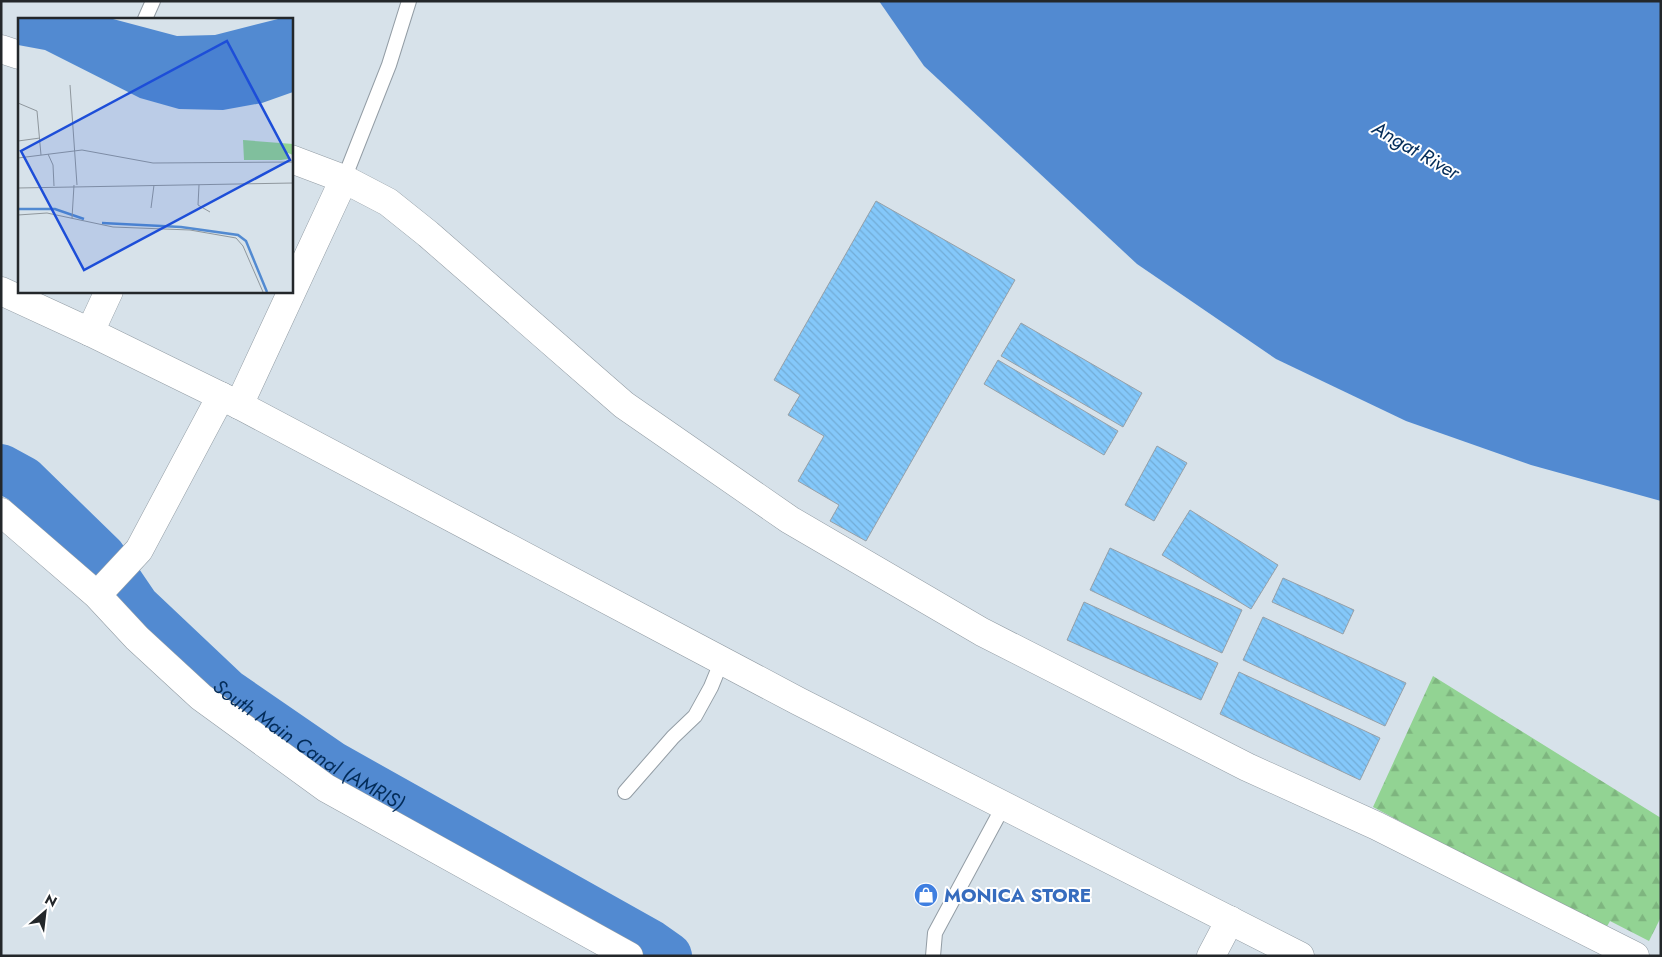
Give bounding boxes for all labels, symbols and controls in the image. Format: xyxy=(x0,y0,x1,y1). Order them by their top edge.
inset map xyxy=(18,18,292,292)
water label: Angat River xyxy=(1366,113,1466,188)
water label: South Main Canal (AMRIS) xyxy=(206,673,410,818)
shop icon: MONICA STORE xyxy=(913,882,939,908)
place label: MONICA STORE xyxy=(944,882,1091,909)
north arrow xyxy=(20,887,70,937)
text: N xyxy=(41,889,61,912)

